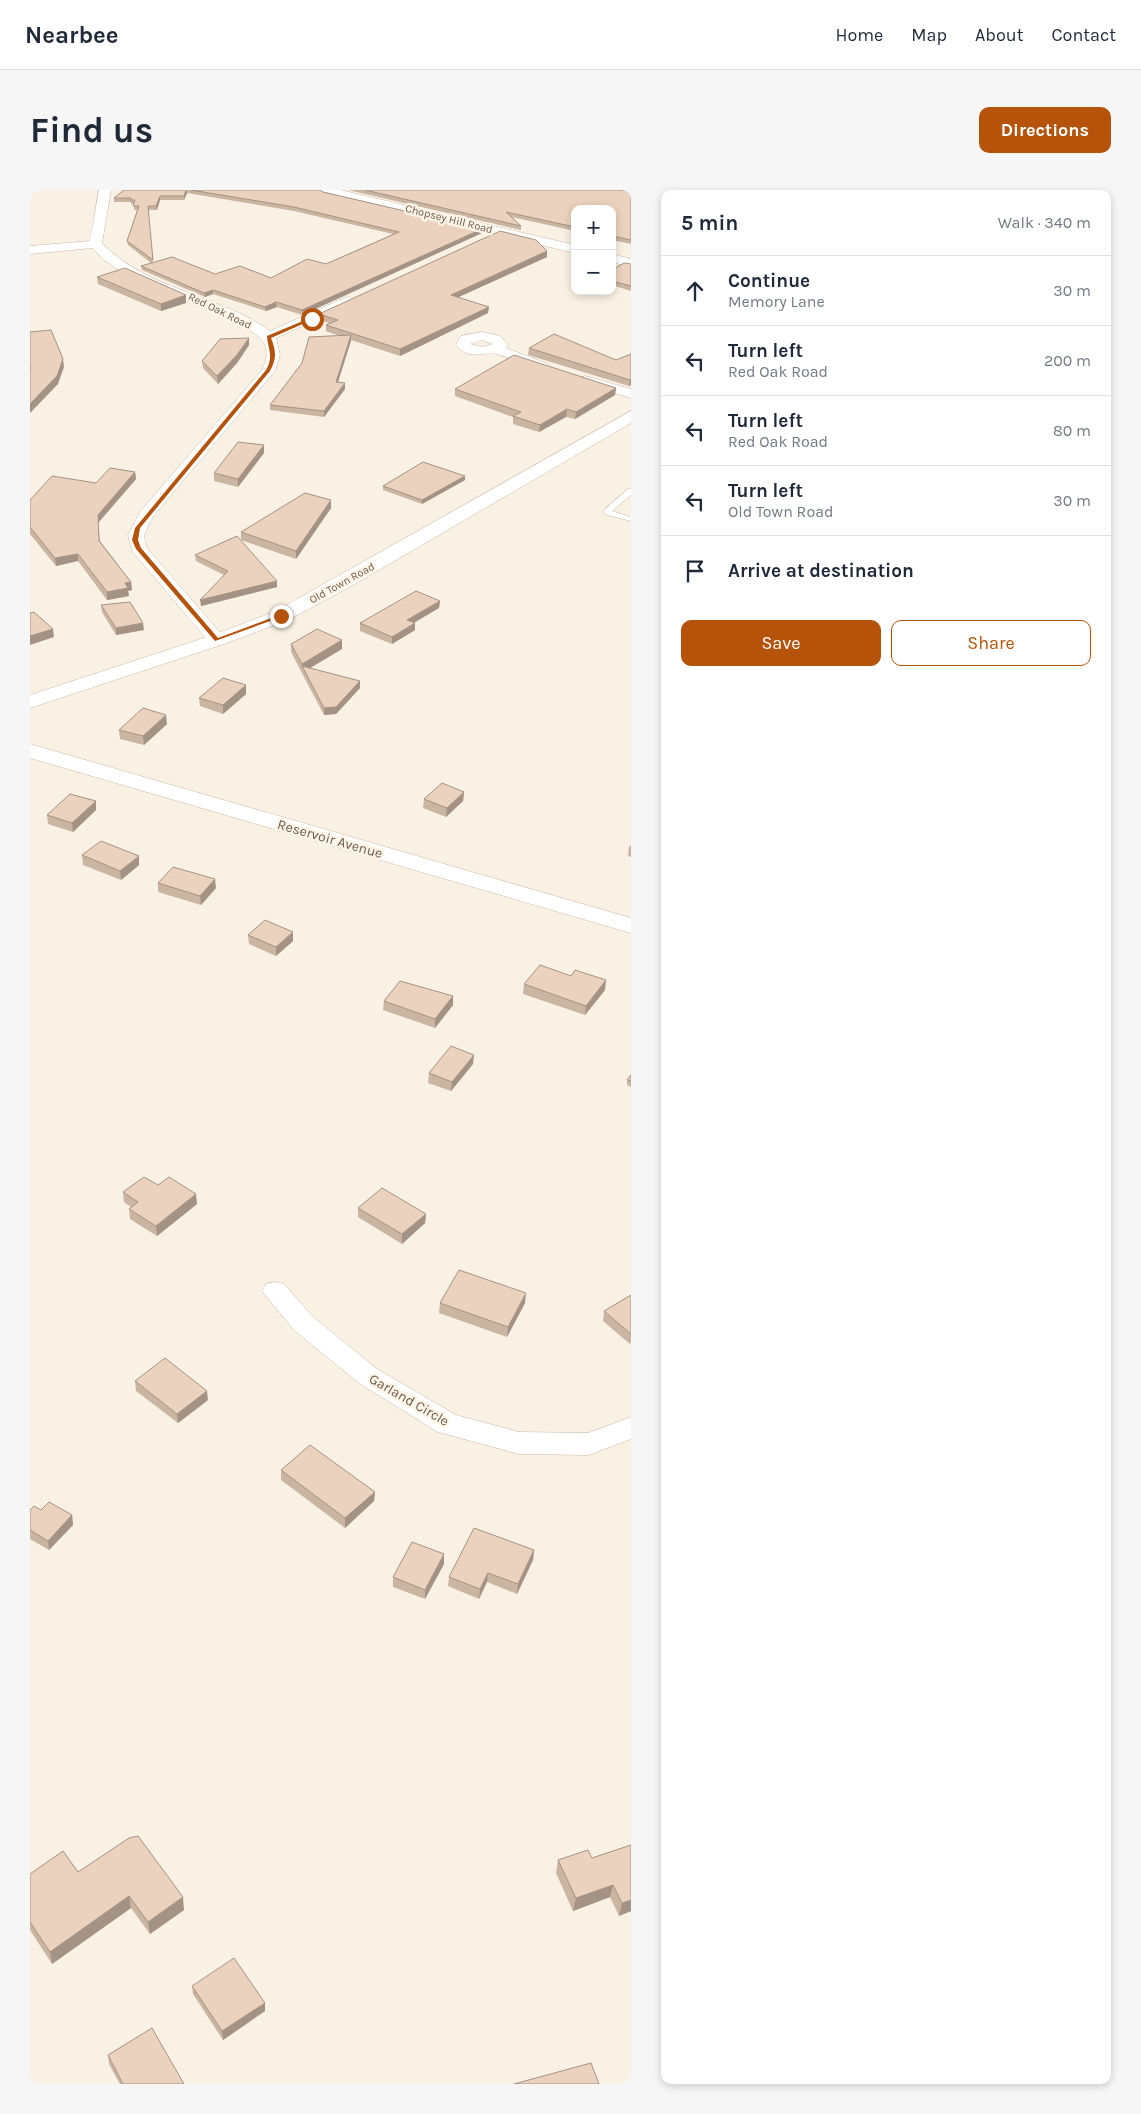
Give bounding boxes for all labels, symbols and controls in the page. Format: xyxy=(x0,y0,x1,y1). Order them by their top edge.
text: Nearbee xyxy=(25,21,119,49)
text: Home xyxy=(835,24,883,46)
text: Map xyxy=(911,24,947,46)
text: About xyxy=(975,24,1024,46)
text: Contact xyxy=(1052,24,1116,46)
button: Directions xyxy=(979,107,1111,153)
text: Find us xyxy=(30,110,153,151)
street label: Chopsey Hill Road xyxy=(404,202,494,236)
map controls xyxy=(571,205,616,295)
button: + xyxy=(571,205,616,250)
text: 5 min xyxy=(681,211,738,235)
text: Walk · 340 m xyxy=(998,213,1091,232)
button: − xyxy=(571,250,616,295)
text: Continue xyxy=(728,270,810,292)
icon: ahead xyxy=(681,277,709,305)
text: 30 m xyxy=(1053,281,1091,300)
street label: Red Oak Road xyxy=(186,290,254,332)
text: Memory Lane xyxy=(728,292,825,311)
route start xyxy=(301,308,324,331)
text: Turn left xyxy=(728,340,803,362)
icon: left xyxy=(681,347,709,375)
text: 200 m xyxy=(1044,351,1091,370)
text: Red Oak Road xyxy=(728,362,828,381)
text: Turn left xyxy=(728,410,803,432)
icon: left xyxy=(681,417,709,445)
text: 80 m xyxy=(1053,421,1091,440)
text: Red Oak Road xyxy=(728,432,828,451)
text: Turn left xyxy=(728,480,803,502)
icon: left xyxy=(681,487,709,515)
text: 30 m xyxy=(1053,491,1091,510)
text: Old Town Road xyxy=(728,502,833,521)
icon: arrive xyxy=(681,557,709,585)
street label: Old Town Road xyxy=(307,560,377,606)
text: Arrive at destination xyxy=(728,560,914,582)
route end xyxy=(270,605,293,628)
button: Save xyxy=(681,620,881,666)
button: Share xyxy=(891,620,1091,666)
street label: Reservoir Avenue xyxy=(275,816,385,862)
street label: Garland Circle xyxy=(366,1370,452,1430)

